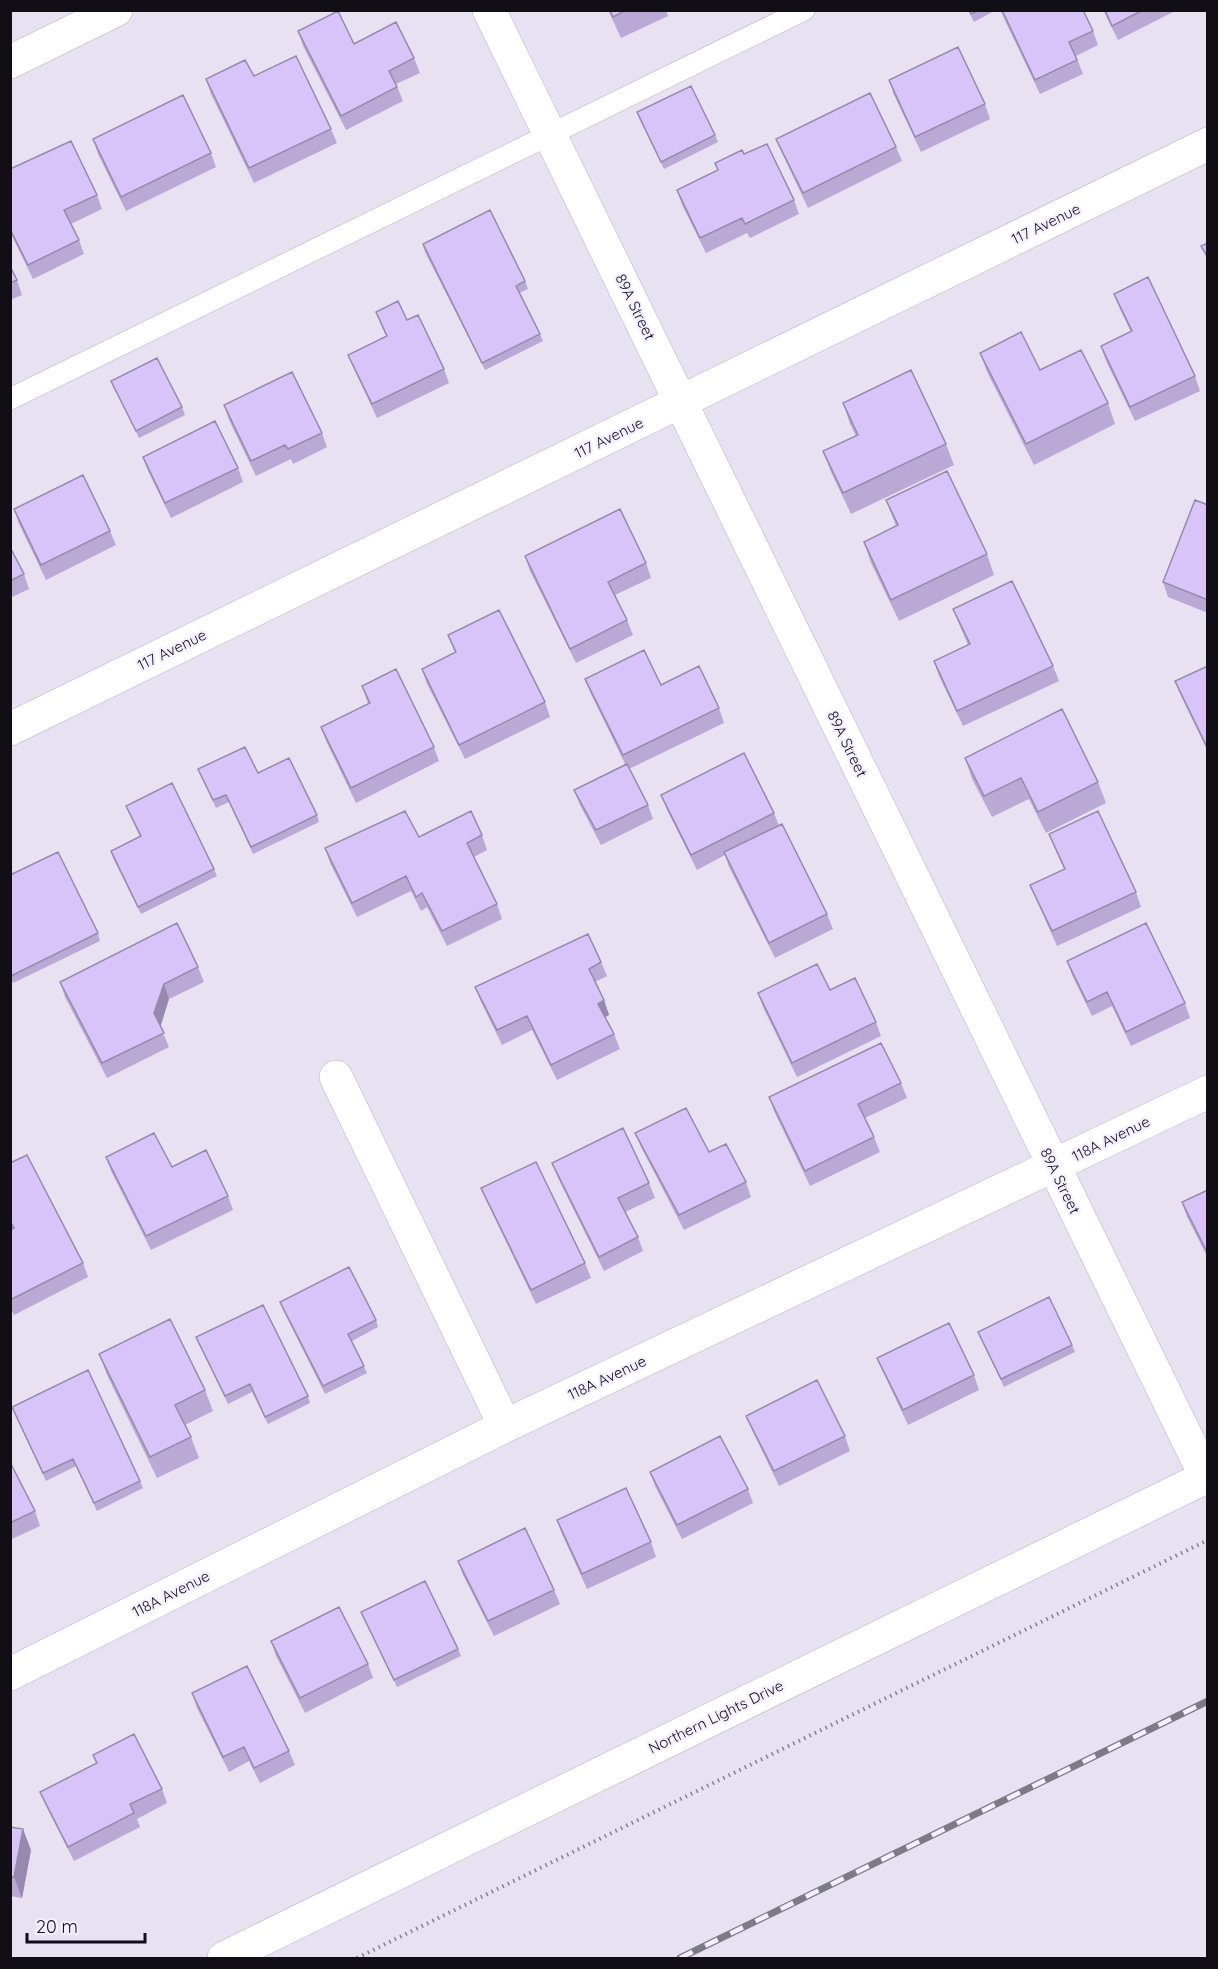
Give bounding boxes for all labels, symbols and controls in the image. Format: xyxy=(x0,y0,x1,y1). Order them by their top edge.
street label: 117 Avenue xyxy=(1008,199,1083,248)
street label: 89A Street xyxy=(611,271,660,343)
street label: 117 Avenue xyxy=(571,413,646,462)
street label: 117 Avenue xyxy=(134,625,209,674)
street label: 89A Street xyxy=(823,708,872,780)
street label: 118A Avenue xyxy=(1069,1112,1153,1166)
street label: 89A Street xyxy=(1036,1145,1085,1217)
street label: 118A Avenue xyxy=(565,1351,649,1404)
street label: 118A Avenue xyxy=(129,1566,213,1621)
street label: Northern Lights Drive xyxy=(645,1676,786,1758)
scale bar xyxy=(27,1906,146,1944)
text: 20 m xyxy=(36,1915,78,1938)

